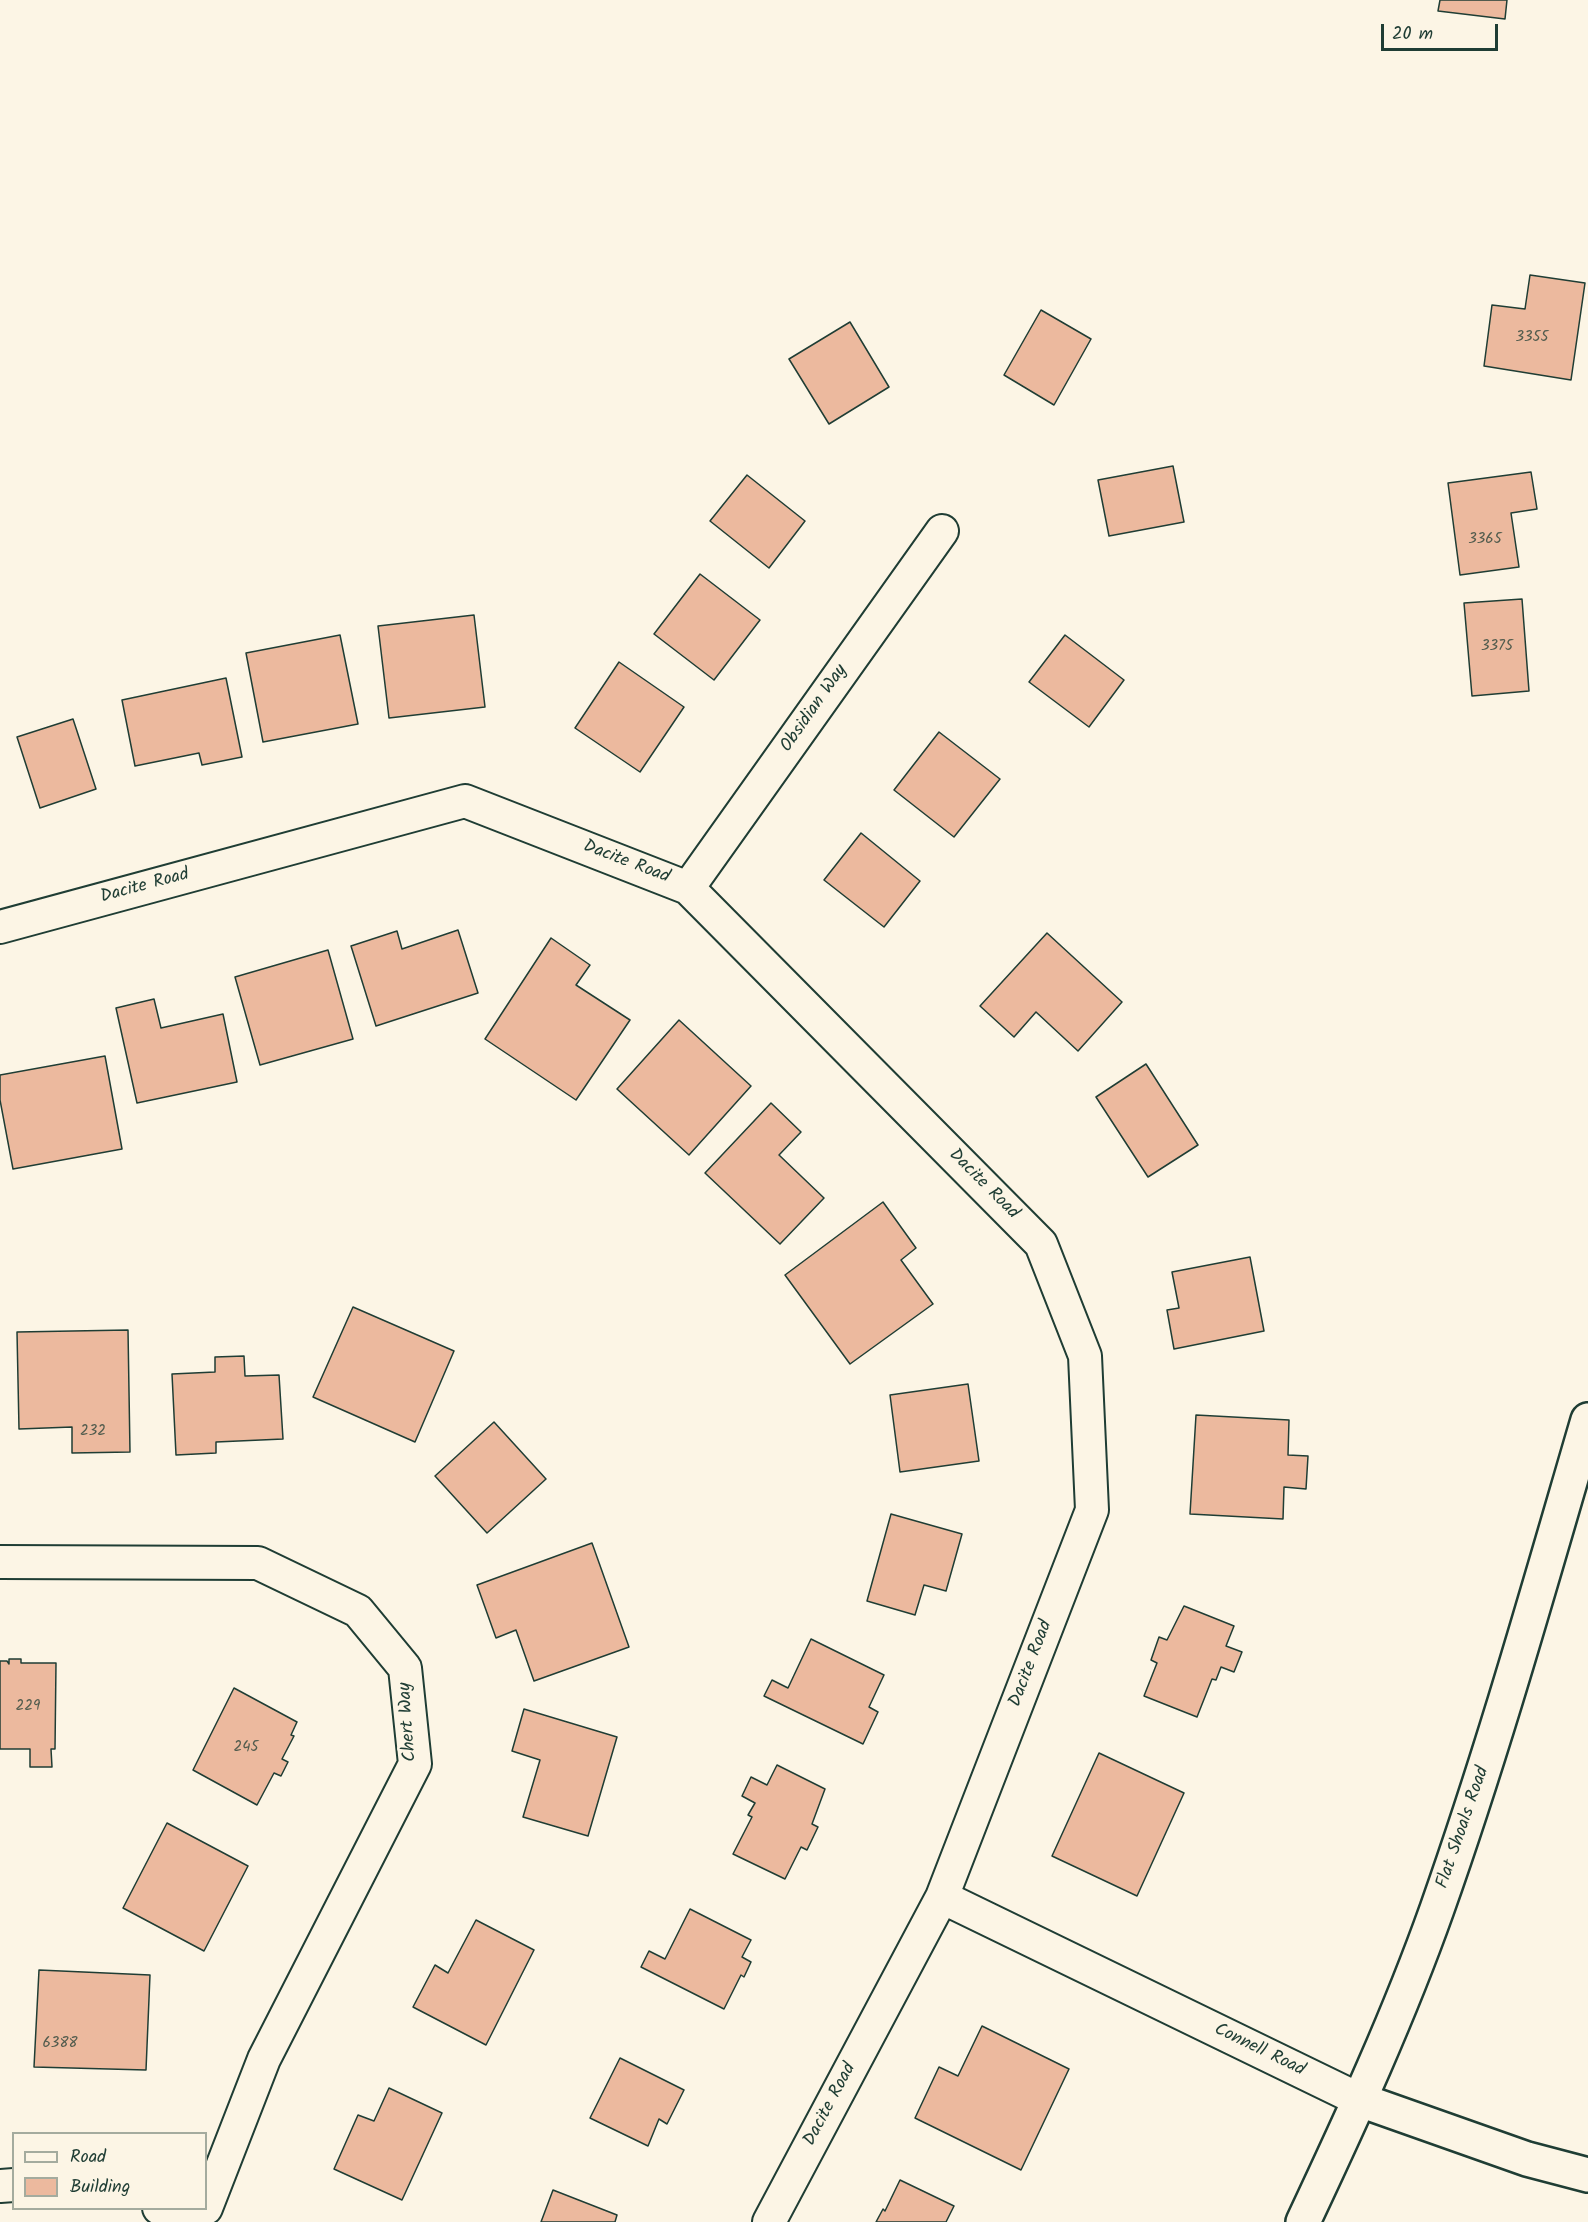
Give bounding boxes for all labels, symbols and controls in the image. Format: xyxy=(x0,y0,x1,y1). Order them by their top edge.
scale bar xyxy=(1384,12,1501,50)
text: 20 m xyxy=(1392,20,1433,49)
house number: 3355 xyxy=(1515,329,1549,347)
house number: 3365 xyxy=(1468,531,1502,549)
house number: 3375 xyxy=(1481,638,1513,656)
street label: Obsidian Way xyxy=(777,661,853,757)
street label: Dacite Road xyxy=(580,837,672,889)
street label: Dacite Road xyxy=(98,865,192,909)
street label: Dacite Road xyxy=(943,1145,1023,1225)
house number: 232 xyxy=(80,1423,106,1441)
street label: Dacite Road xyxy=(1006,1618,1058,1710)
street label: Chert Way xyxy=(395,1682,423,1762)
house number: 229 xyxy=(16,1698,40,1716)
house number: 245 xyxy=(233,1739,259,1757)
street label: Flat Shoals Road xyxy=(1433,1764,1495,1892)
street label: Connell Road xyxy=(1210,2020,1308,2082)
house number: 6388 xyxy=(43,2035,77,2053)
street label: Dacite Road xyxy=(800,2060,862,2150)
legend xyxy=(12,2132,207,2210)
text: Road xyxy=(70,2143,106,2172)
text: Building xyxy=(70,2173,130,2202)

